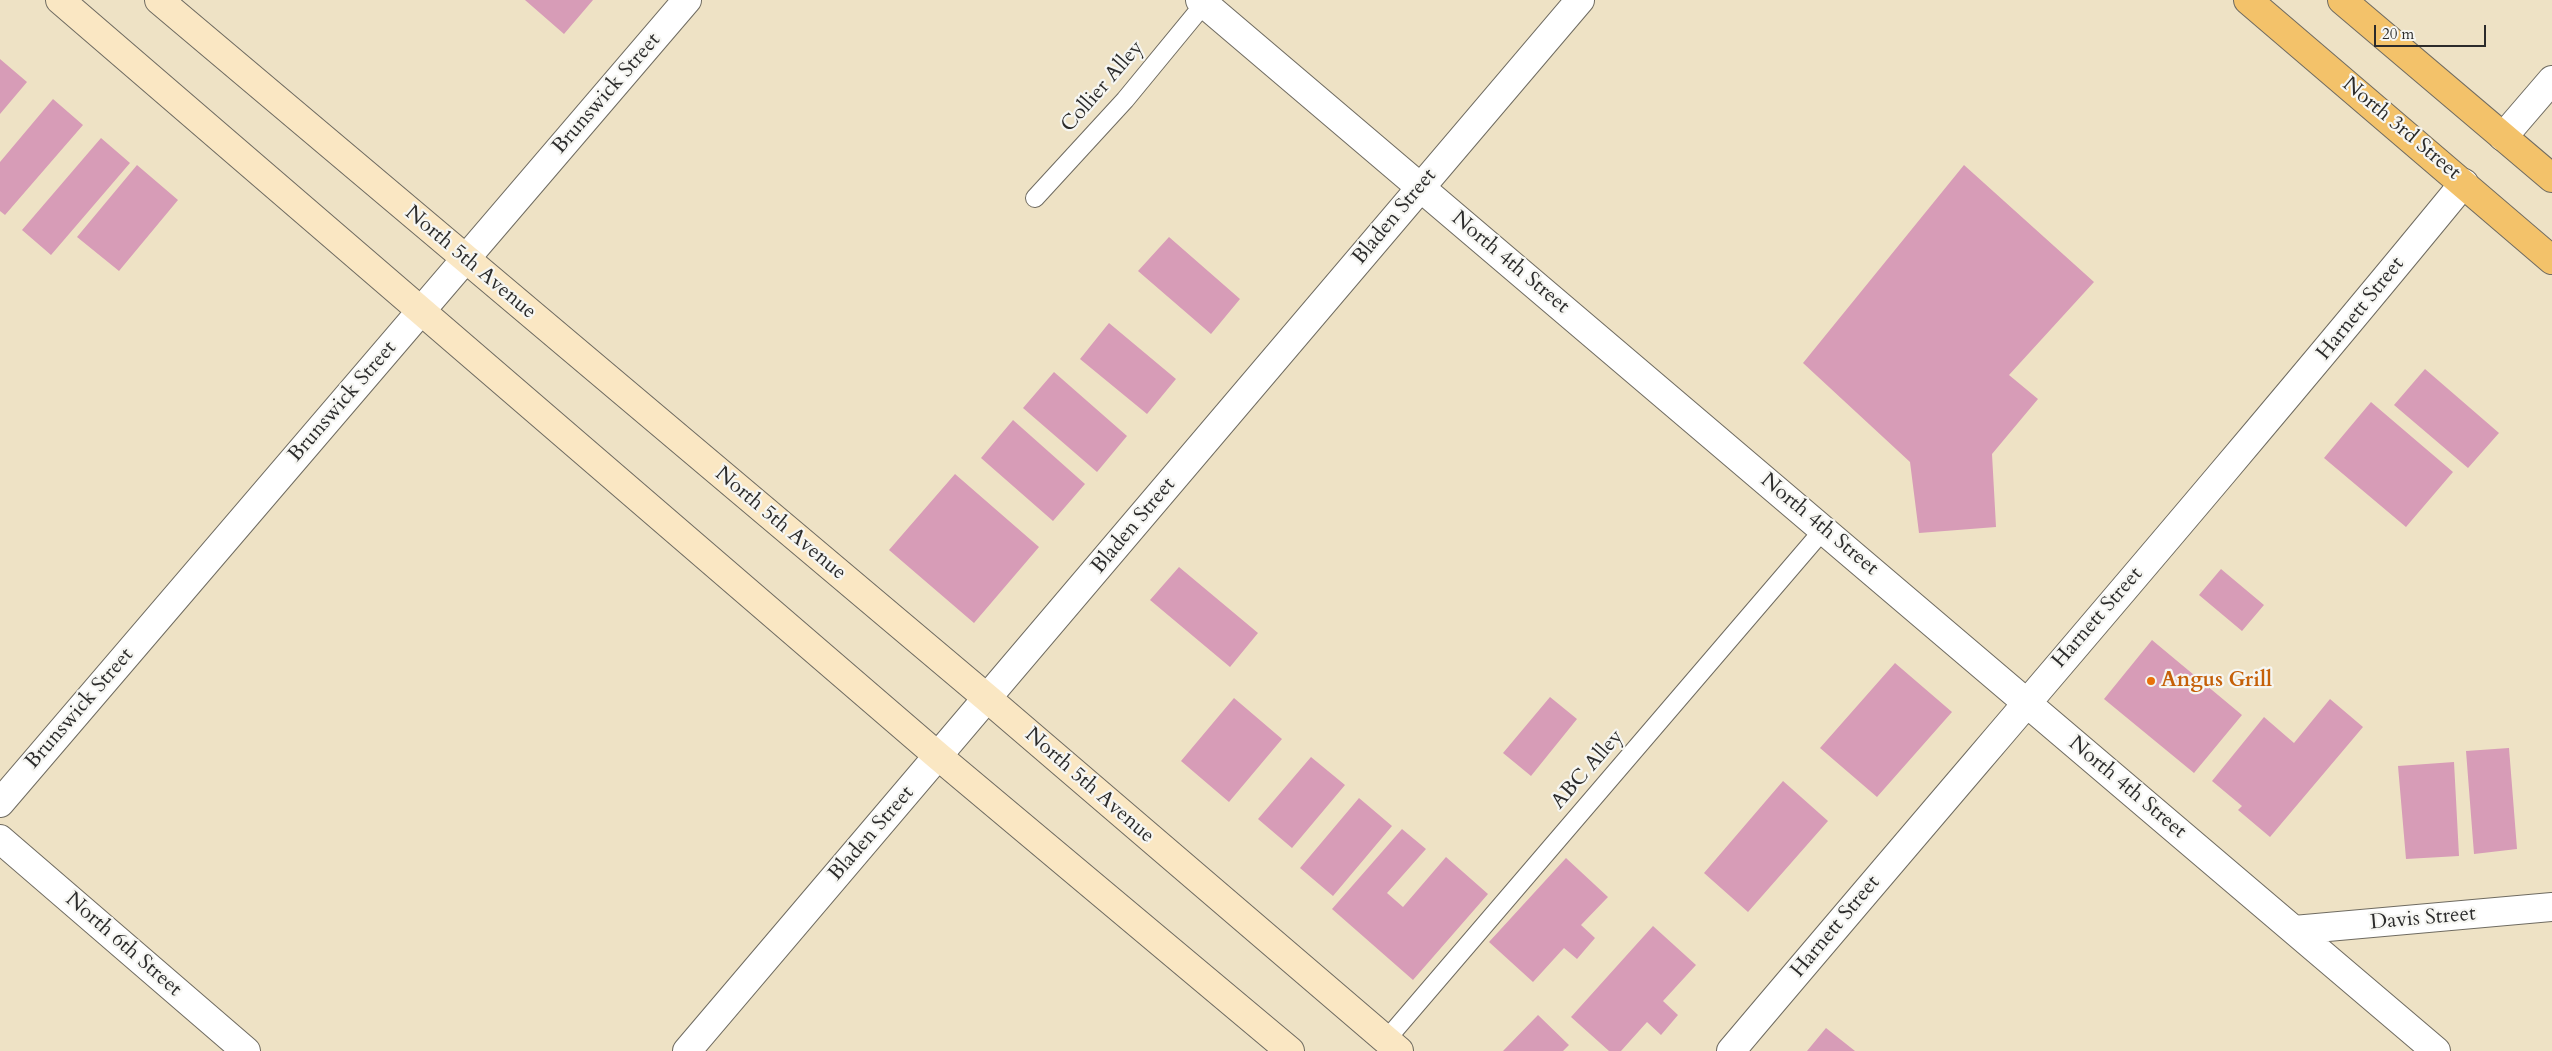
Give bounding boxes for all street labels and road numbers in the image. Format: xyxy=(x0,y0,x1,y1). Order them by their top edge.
street label: Brunswick Street xyxy=(548,28,666,160)
street label: Collier Alley xyxy=(1056,36,1150,138)
street label: North 3rd Street xyxy=(2337,72,2465,186)
street label: Bladen Street xyxy=(1348,164,1442,270)
street label: North 5th Avenue xyxy=(399,201,541,325)
street label: North 4th Street xyxy=(1446,206,1574,320)
street label: Harnett Street xyxy=(2312,252,2410,366)
street label: Brunswick Street xyxy=(284,336,402,468)
street label: North 5th Avenue xyxy=(709,462,851,586)
street label: North 4th Street xyxy=(1755,468,1883,582)
street label: Bladen Street xyxy=(1087,473,1181,579)
street label: Harnett Street xyxy=(2047,562,2149,674)
street label: Brunswick Street xyxy=(21,643,139,775)
street label: North 5th Avenue xyxy=(1019,723,1159,849)
street label: ABC Alley xyxy=(1547,725,1629,815)
street label: North 4th Street xyxy=(2063,731,2191,845)
street label: Bladen Street xyxy=(824,781,920,887)
street label: Harnett Street xyxy=(1786,871,1886,983)
street label: North 6th Street xyxy=(60,888,186,1002)
street label: Davis Street xyxy=(2369,902,2477,936)

